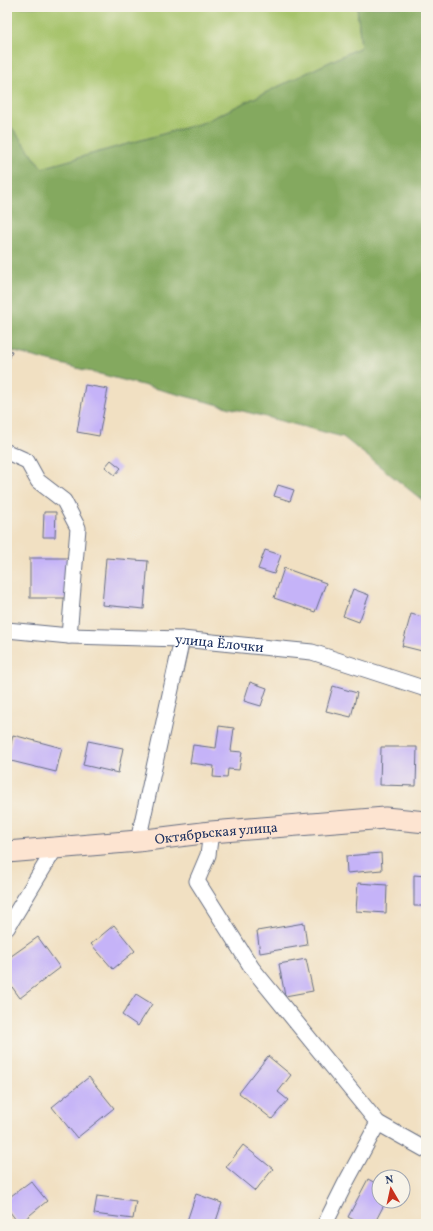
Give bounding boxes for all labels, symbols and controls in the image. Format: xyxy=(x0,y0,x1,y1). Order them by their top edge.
street label: улица Ёлочки xyxy=(175,631,265,658)
street label: Октябрьская улица xyxy=(154,819,279,850)
north arrow xyxy=(371,1169,411,1209)
text: N xyxy=(385,1173,395,1189)

